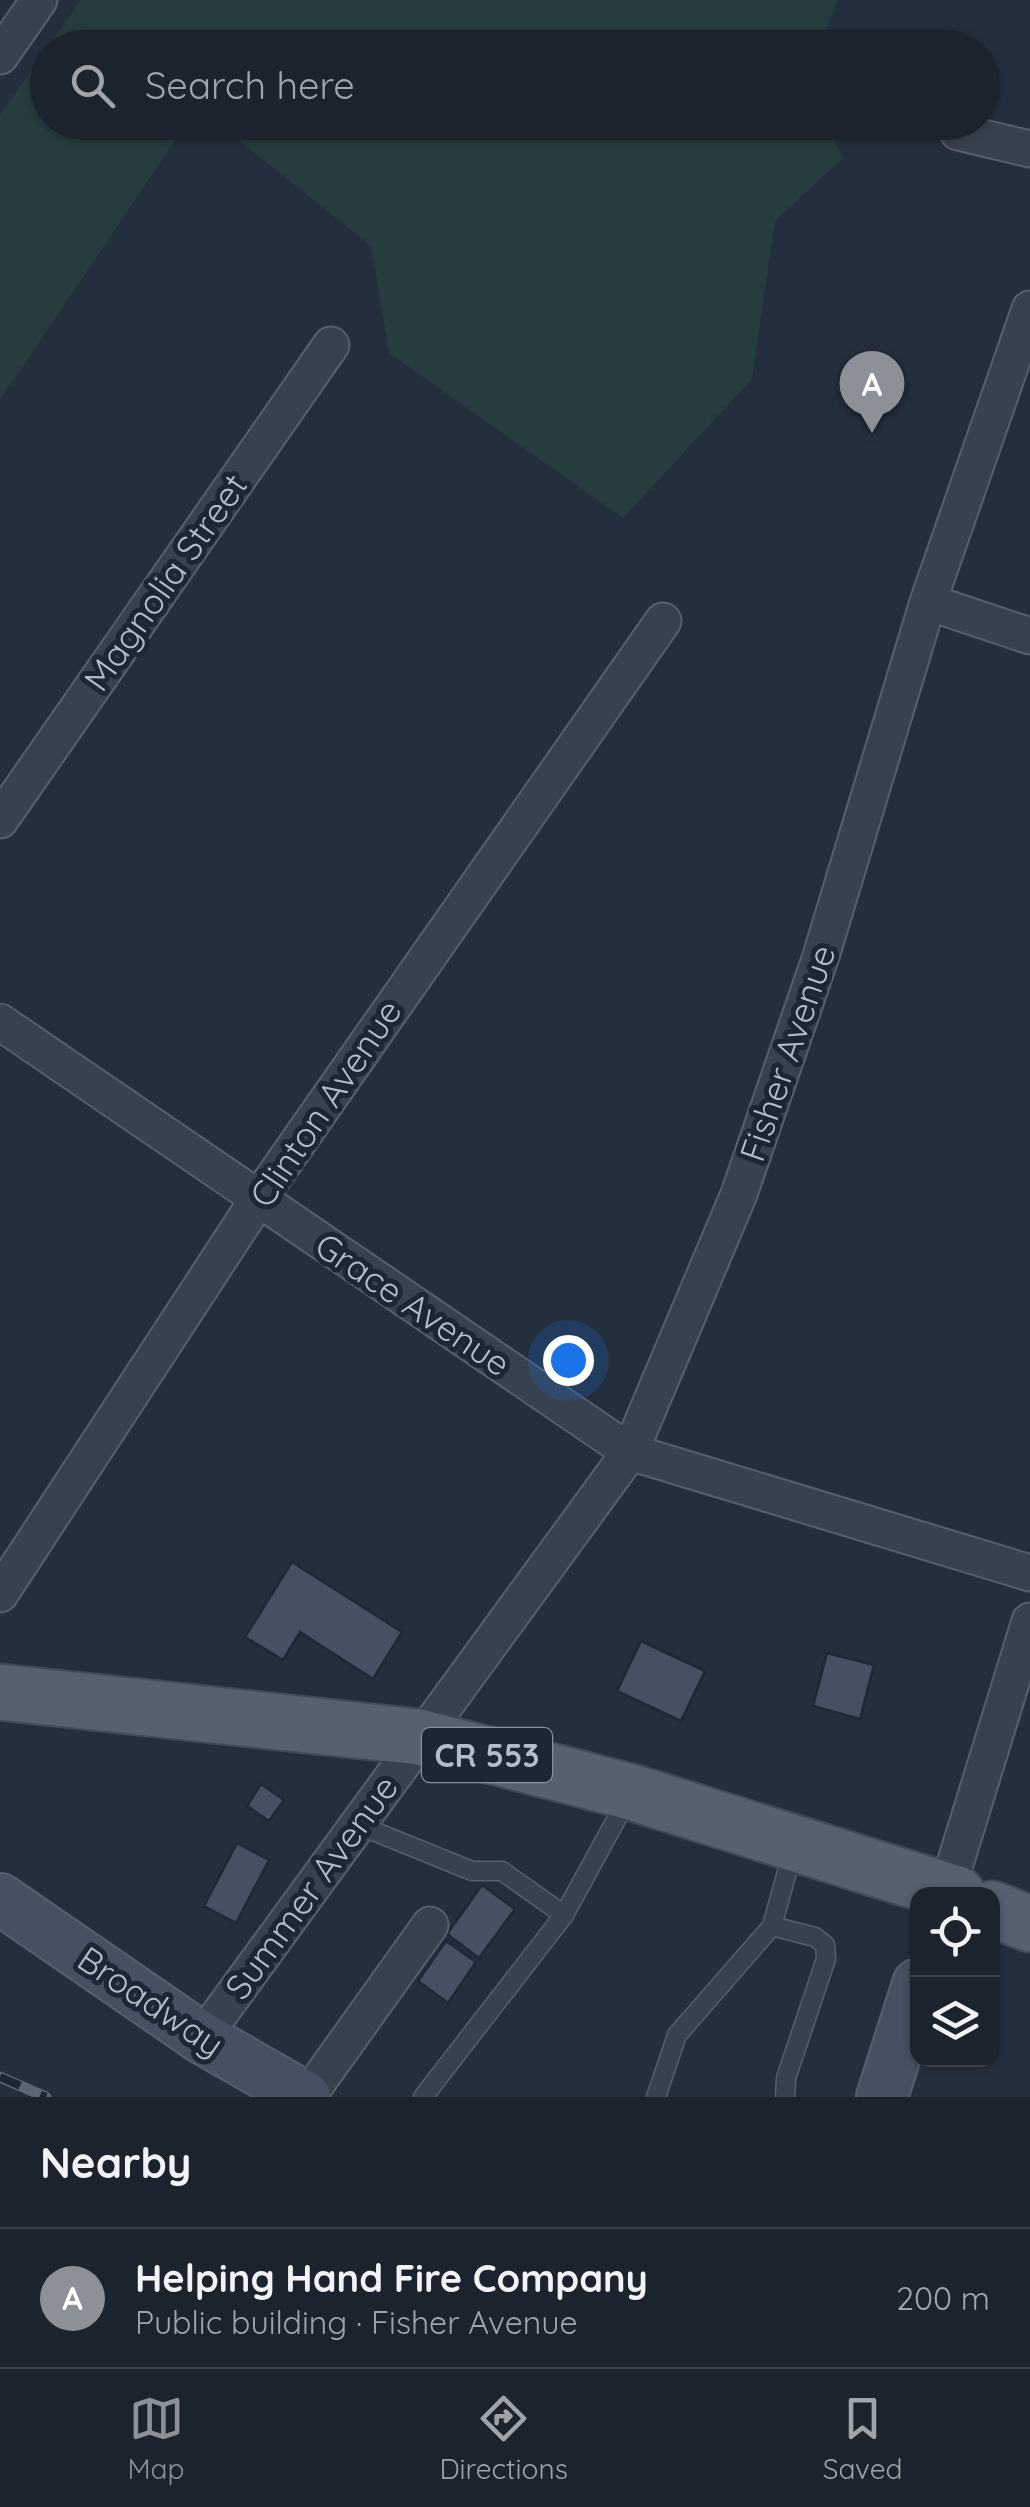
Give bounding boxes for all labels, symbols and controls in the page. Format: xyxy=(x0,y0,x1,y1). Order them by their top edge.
search box xyxy=(30,30,1000,140)
icon: search xyxy=(65,58,120,113)
text: Search here xyxy=(145,61,355,109)
pin: A xyxy=(840,350,904,433)
street label: Magnolia Street xyxy=(74,465,256,699)
street label: Fisher Avenue xyxy=(729,939,845,1167)
street label: Clinton Avenue xyxy=(239,991,411,1215)
street label: Grace Avenue xyxy=(307,1223,519,1385)
your location xyxy=(543,1335,594,1386)
road number: CR 553 xyxy=(422,1728,552,1782)
street label: Summer Avenue xyxy=(215,1766,407,2008)
map controls xyxy=(910,1887,1000,2067)
button: locate xyxy=(910,1887,1000,1977)
street label: Broadway xyxy=(70,1936,232,2066)
button: layers xyxy=(910,1977,1000,2067)
text: Nearby xyxy=(40,2136,191,2189)
text: Helping Hand Fire Company xyxy=(135,2254,648,2302)
text: A xyxy=(62,2278,83,2318)
text: 200 m xyxy=(896,2278,990,2318)
text: Public building · Fisher Avenue xyxy=(135,2302,578,2342)
tab: Map xyxy=(127,2391,185,2486)
tab: Directions xyxy=(439,2391,568,2486)
tab: Saved xyxy=(823,2391,903,2486)

